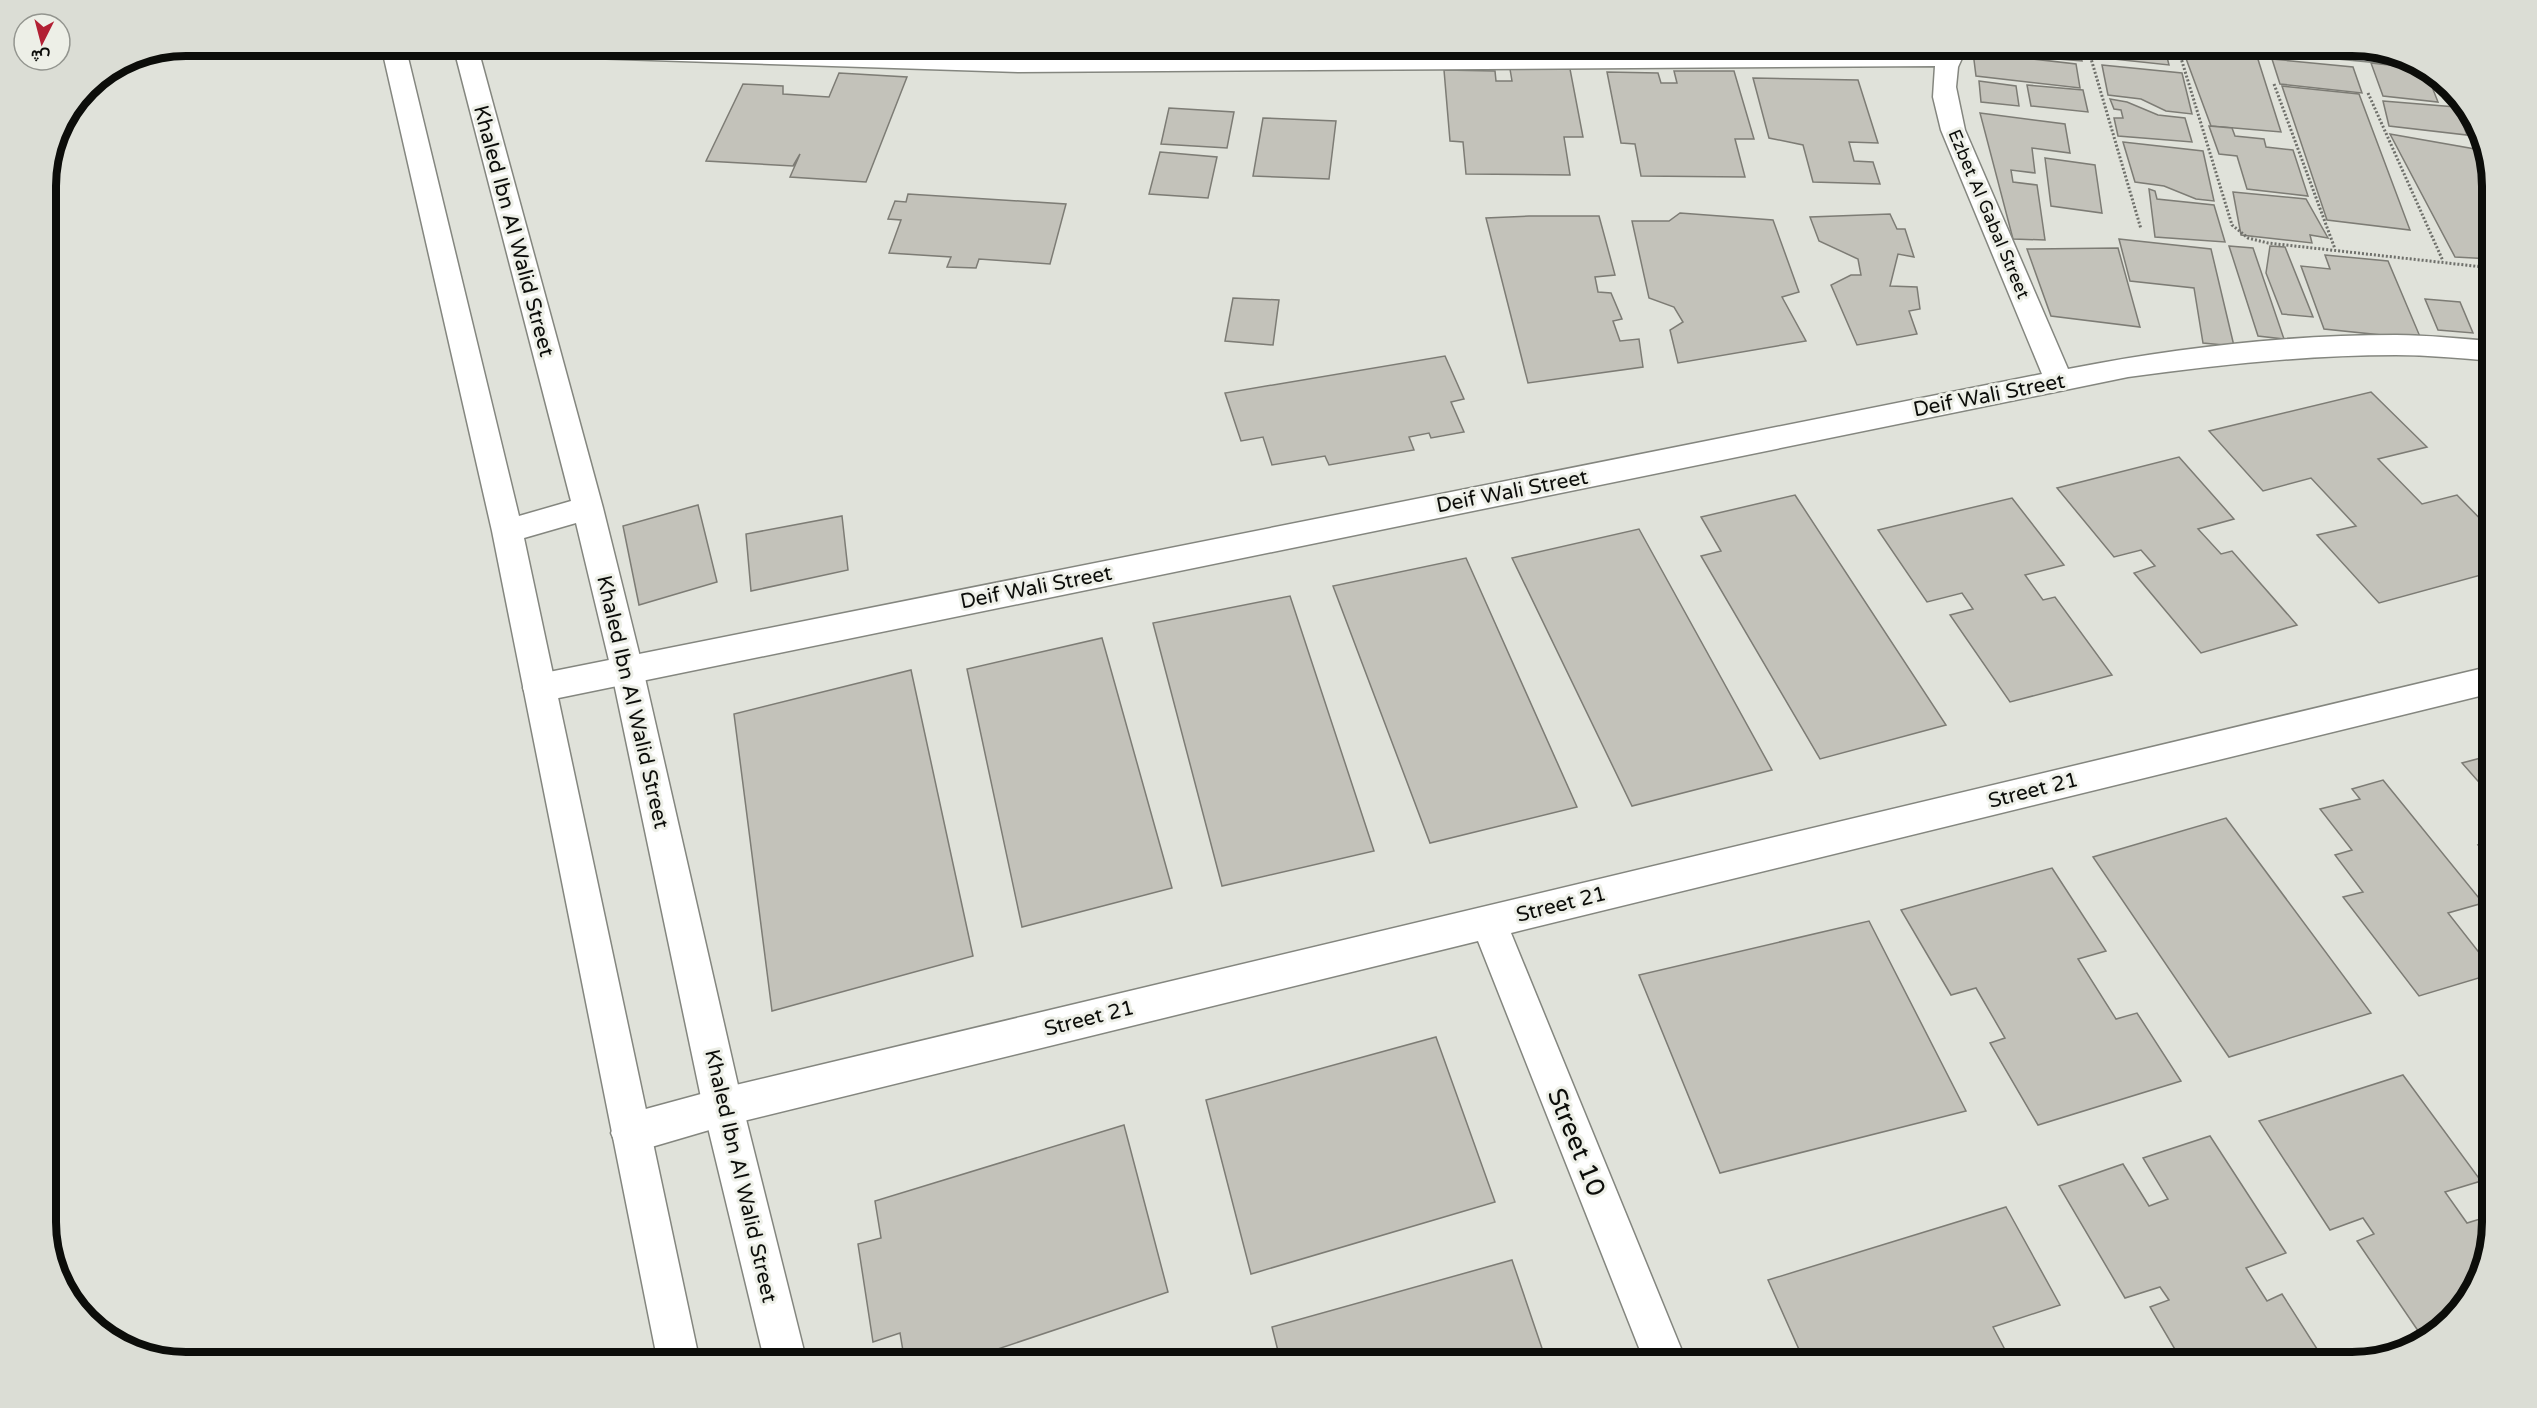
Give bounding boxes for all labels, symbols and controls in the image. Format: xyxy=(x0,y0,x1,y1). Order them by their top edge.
north arrow xyxy=(12,12,72,72)
text: ش xyxy=(30,45,51,67)
street label: Khaled Ibn Al Walid Street xyxy=(468,103,559,360)
street label: Ezbet Al Gabal Street xyxy=(1943,126,2035,302)
street label: Deif Wali Street xyxy=(1911,369,2067,422)
street label: Deif Wali Street xyxy=(1434,465,1590,518)
street label: Deif Wali Street xyxy=(958,561,1114,614)
street label: Khaled Ibn Al Walid Street xyxy=(591,573,674,831)
street label: Street 21 xyxy=(1986,767,2081,814)
street label: Street 21 xyxy=(1514,881,1609,928)
street label: Street 21 xyxy=(1042,995,1137,1042)
street label: Khaled Ibn Al Walid Street xyxy=(699,1047,782,1305)
street label: Street 10 xyxy=(1541,1084,1612,1201)

